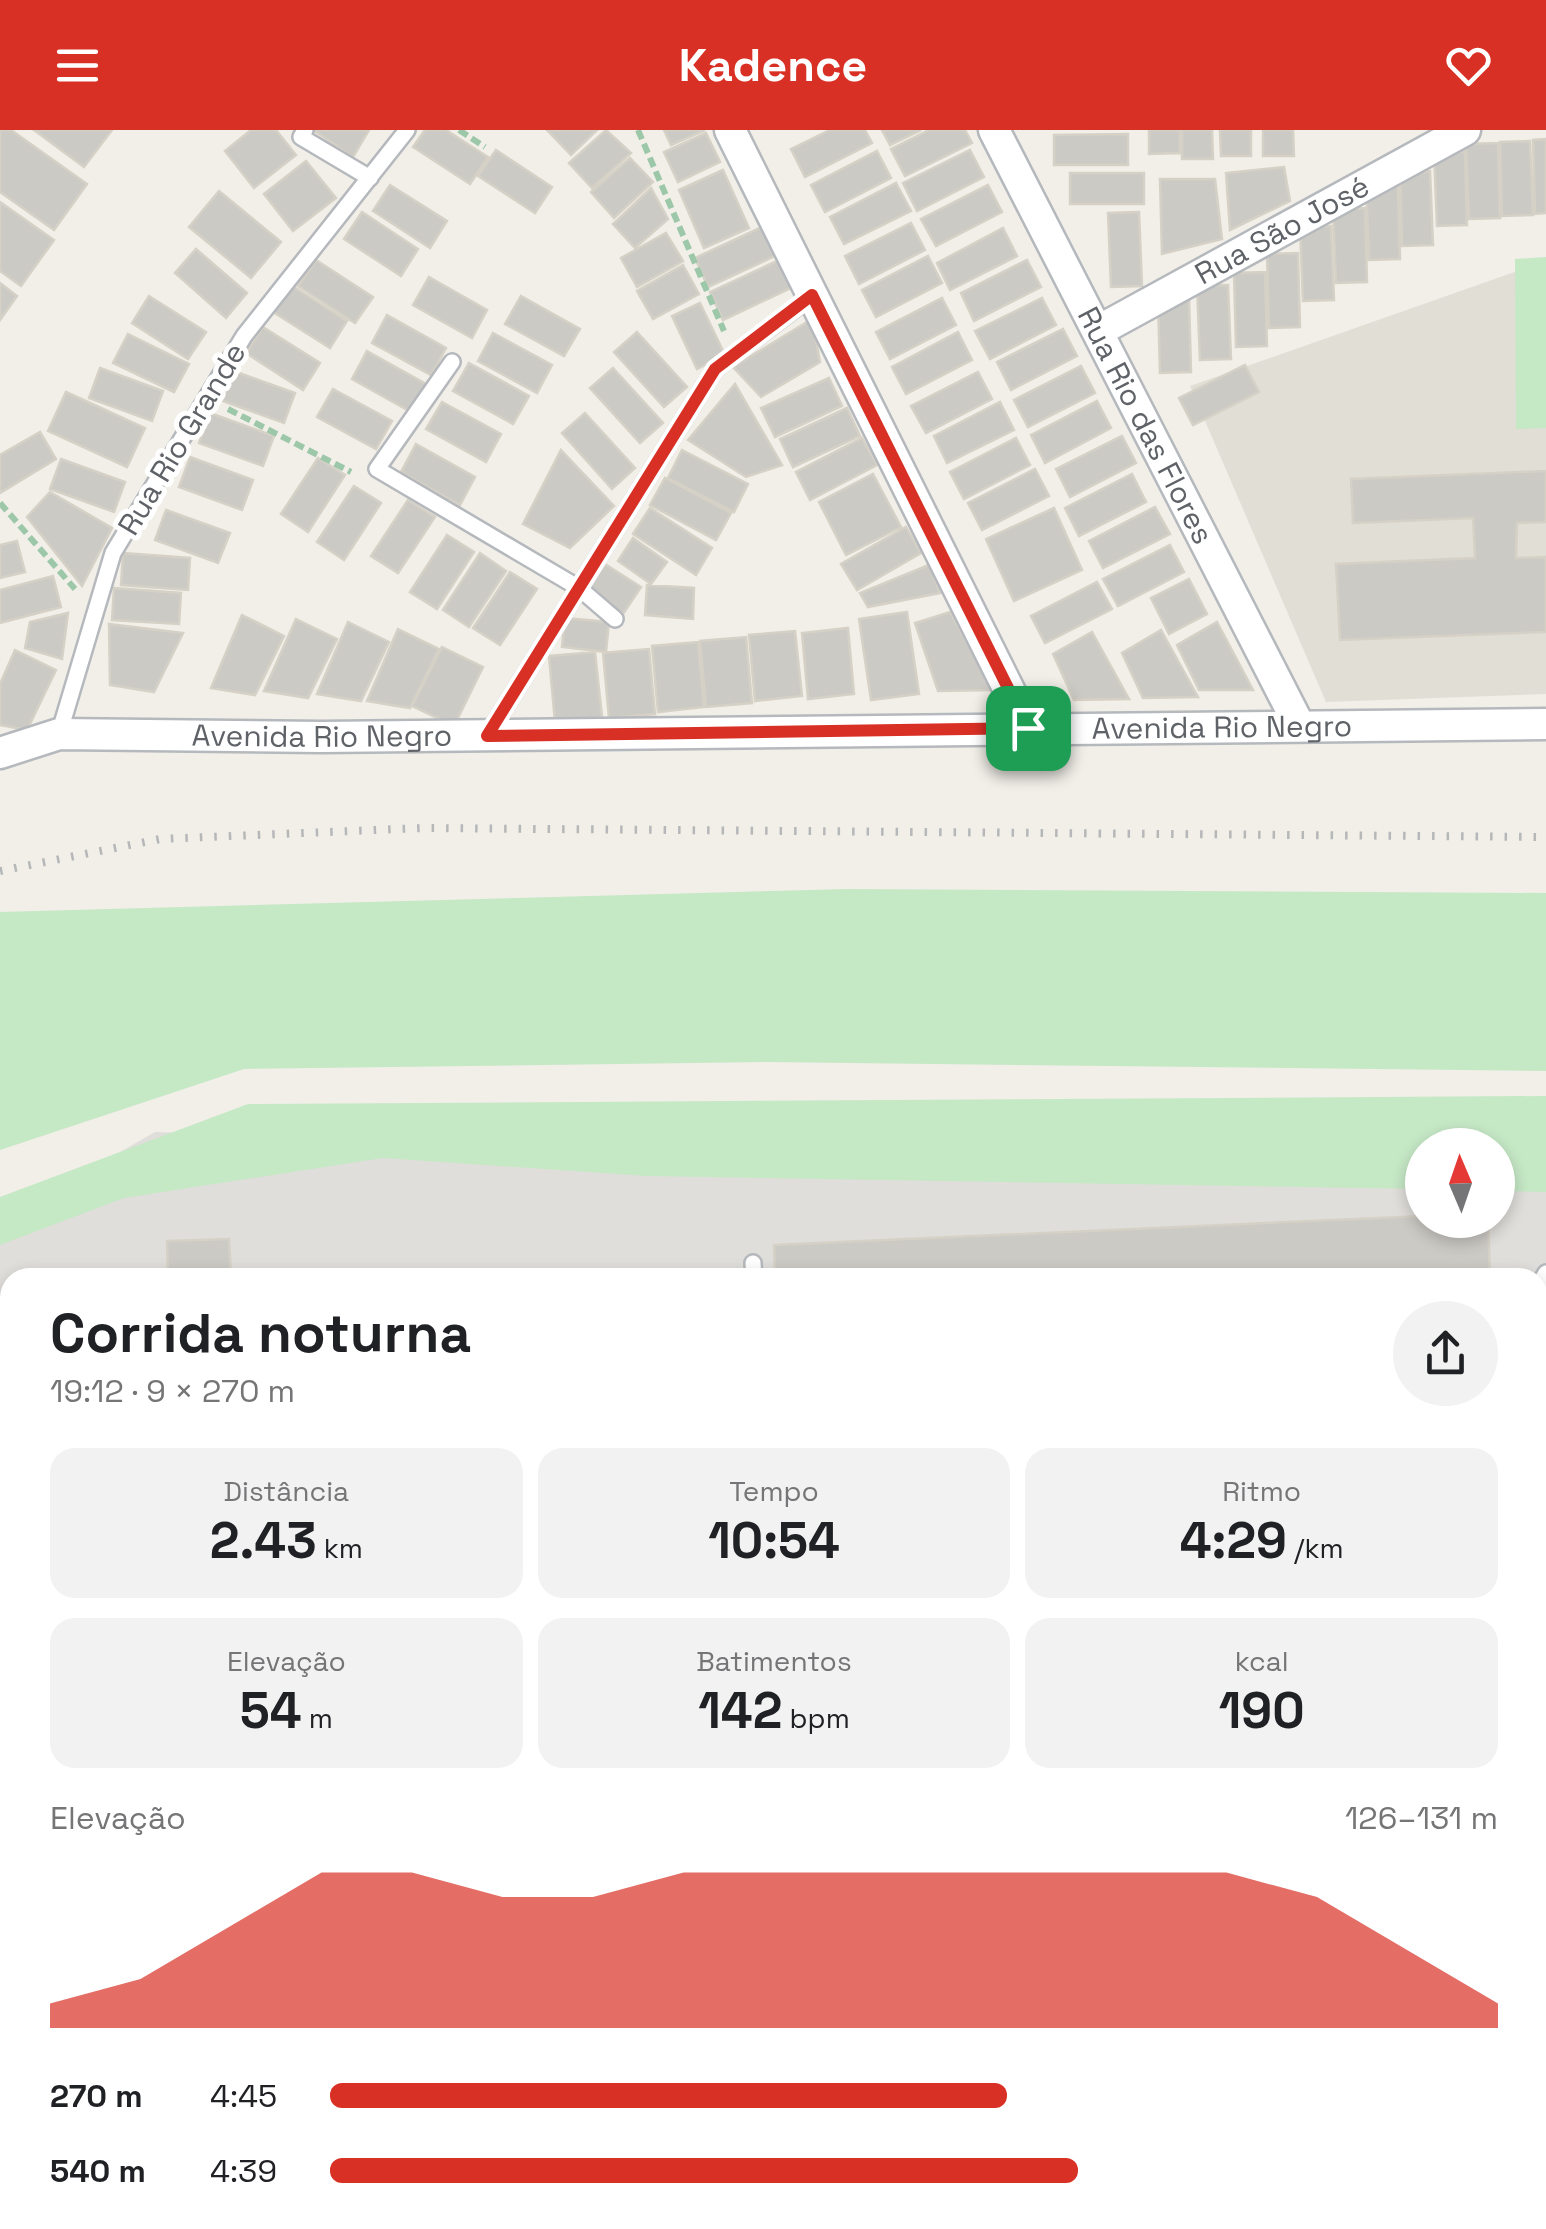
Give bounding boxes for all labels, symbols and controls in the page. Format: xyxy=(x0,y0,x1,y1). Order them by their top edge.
text: Kadence xyxy=(679,37,867,94)
icon: menu xyxy=(50,38,105,93)
icon: heart xyxy=(1441,38,1496,93)
street label: Rua São José xyxy=(1188,166,1376,293)
street label: Rua Rio das Flores xyxy=(1069,300,1223,550)
street label: Rua Rio Grande xyxy=(109,335,254,542)
pin xyxy=(986,686,1071,771)
icon: arrive xyxy=(1001,701,1056,756)
street label: Avenida Rio Negro xyxy=(1091,706,1352,748)
street label: Avenida Rio Negro xyxy=(191,716,452,756)
north arrow xyxy=(1405,1128,1515,1238)
map controls xyxy=(1405,1128,1515,1238)
text: Corrida noturna xyxy=(50,1298,471,1368)
button: share xyxy=(1393,1301,1498,1406)
text: 19:12 · 9 × 270 m xyxy=(50,1371,295,1411)
text: Distância xyxy=(224,1473,349,1509)
text: Tempo xyxy=(729,1473,819,1509)
text: Ritmo xyxy=(1222,1473,1301,1509)
text: 2.43 xyxy=(210,1509,317,1573)
text: 10:54 xyxy=(708,1509,840,1573)
text: 4:29 xyxy=(1180,1509,1287,1573)
text: km xyxy=(317,1530,363,1566)
text: /km xyxy=(1287,1530,1344,1566)
text: Elevação xyxy=(227,1643,346,1679)
text: Batimentos xyxy=(696,1643,852,1679)
text: kcal xyxy=(1235,1643,1289,1679)
text: 54 xyxy=(240,1679,302,1743)
text: 142 xyxy=(698,1679,782,1743)
text: 190 xyxy=(1219,1679,1305,1743)
text: m xyxy=(302,1700,333,1736)
text: bpm xyxy=(782,1700,850,1736)
text: Elevação xyxy=(50,1798,186,1838)
text: 126–131 m xyxy=(1345,1798,1498,1838)
text: 270 m xyxy=(50,2076,142,2116)
text: 4:45 xyxy=(210,2076,277,2116)
text: 540 m xyxy=(50,2151,146,2191)
text: 4:39 xyxy=(210,2151,277,2191)

